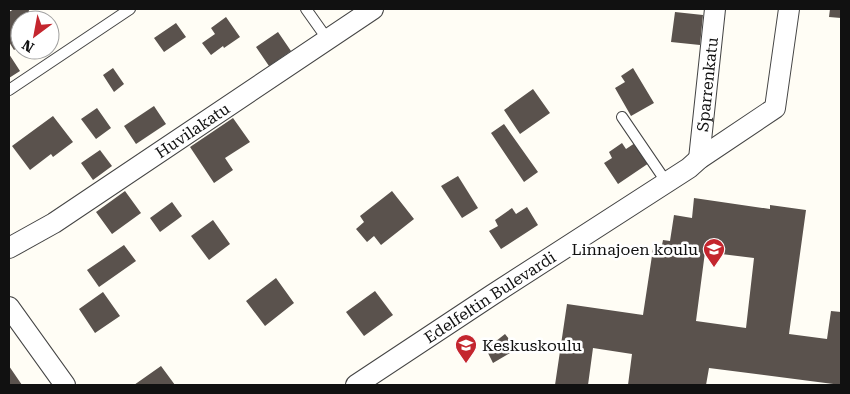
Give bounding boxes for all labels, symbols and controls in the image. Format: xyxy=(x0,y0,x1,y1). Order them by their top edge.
north arrow xyxy=(10,10,60,60)
text: N xyxy=(19,36,37,56)
street label: Sparrenkatu xyxy=(693,36,722,133)
street label: Huvilakatu xyxy=(152,99,233,162)
school or university icon: Linnajoen koulu xyxy=(702,237,726,268)
place label: Linnajoen koulu xyxy=(572,240,698,259)
street label: Edelfeltin Bulevardi xyxy=(421,248,559,347)
school or university icon: Keskuskoulu xyxy=(454,333,478,364)
place label: Keskuskoulu xyxy=(482,336,582,355)

